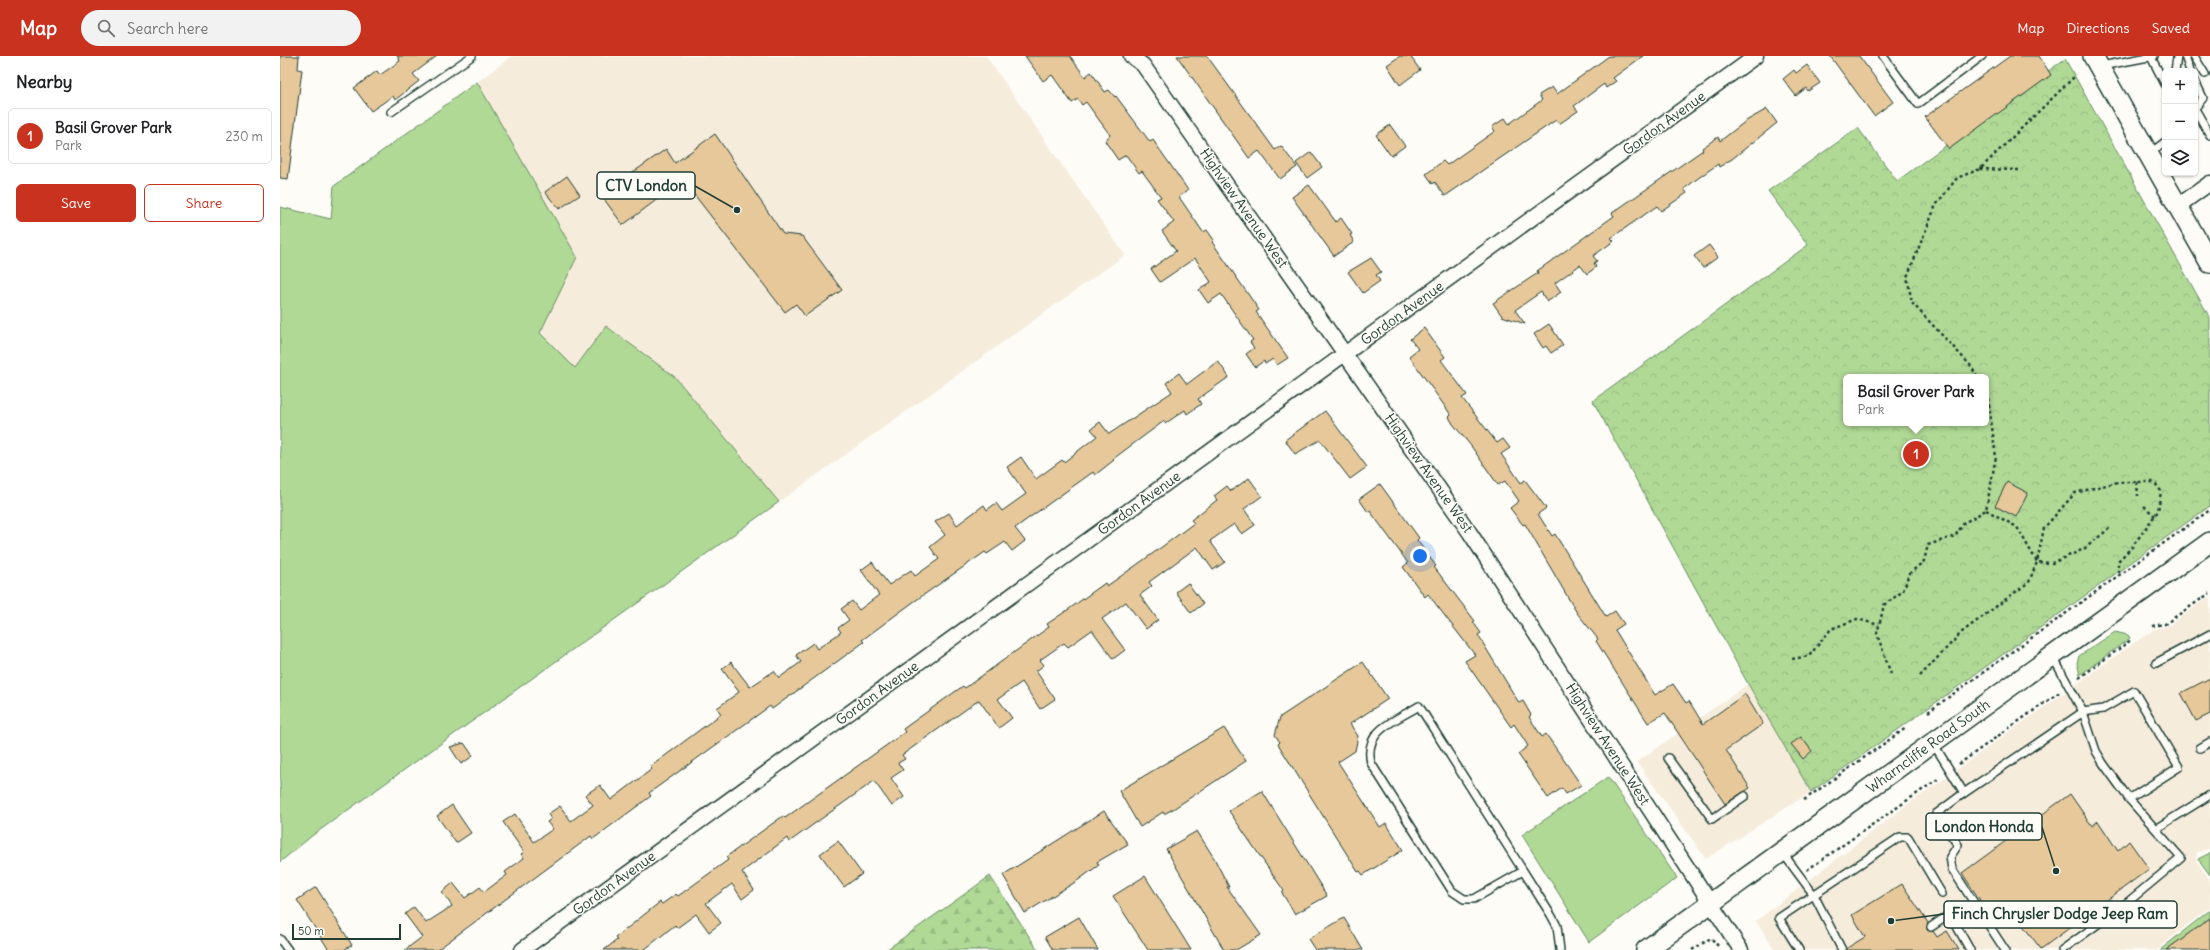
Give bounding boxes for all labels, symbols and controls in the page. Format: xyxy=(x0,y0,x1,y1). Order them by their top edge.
search box xyxy=(81,10,361,46)
text: Map xyxy=(20,16,57,40)
icon: search xyxy=(95,17,117,39)
text: Search here xyxy=(127,19,208,38)
text: Map xyxy=(2017,19,2044,37)
text: Directions xyxy=(2066,19,2130,37)
text: Saved xyxy=(2152,19,2190,37)
map controls xyxy=(2162,68,2198,176)
button: + xyxy=(2162,68,2198,104)
text: Nearby xyxy=(16,71,72,93)
street label: Gordon Avenue xyxy=(1619,87,1709,159)
button: − xyxy=(2162,104,2198,140)
text: Basil Grover Park xyxy=(55,118,172,137)
text: 1 xyxy=(27,128,33,145)
text: 230 m xyxy=(225,128,263,145)
text: Park xyxy=(55,137,82,154)
button: layers xyxy=(2162,140,2198,176)
street label: Highview Avenue West xyxy=(1196,145,1292,271)
callout: CTV London xyxy=(597,172,695,199)
text: CTV London xyxy=(605,176,687,195)
button: Save xyxy=(16,184,136,222)
button: Share xyxy=(144,184,264,222)
street label: Gordon Avenue xyxy=(1357,277,1447,349)
popup xyxy=(1843,374,1989,426)
text: Basil Grover Park xyxy=(1858,382,1974,401)
text: Park xyxy=(1858,401,1884,418)
street label: Highview Avenue West xyxy=(1381,410,1477,536)
pin: 1 xyxy=(1903,439,1929,469)
street label: Gordon Avenue xyxy=(1094,467,1184,539)
your location xyxy=(1410,546,1430,566)
street label: Gordon Avenue xyxy=(832,657,922,729)
street label: Highview Avenue West xyxy=(1562,680,1654,809)
street label: Wharncliffe Road South xyxy=(1863,695,1993,797)
callout: London Honda xyxy=(1926,813,2042,840)
text: London Honda xyxy=(1934,817,2034,836)
street label: Gordon Avenue xyxy=(569,847,659,919)
callout: Finch Chrysler Dodge Jeep Ram xyxy=(1944,901,2177,928)
text: Finch Chrysler Dodge Jeep Ram xyxy=(1952,904,2168,924)
scale bar xyxy=(292,922,401,941)
text: 50 m xyxy=(298,924,324,938)

